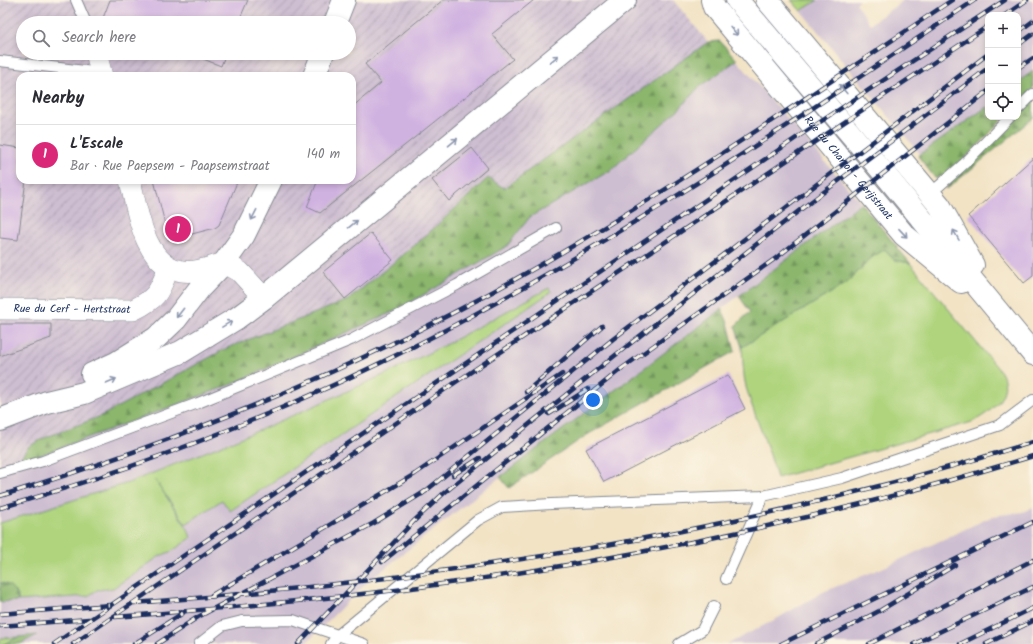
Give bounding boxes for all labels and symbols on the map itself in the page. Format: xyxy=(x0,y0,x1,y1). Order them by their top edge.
one-way arrow xyxy=(730,26,739,37)
one-way arrow xyxy=(548,54,559,63)
one-way arrow xyxy=(838,84,847,95)
street label: Rue du Charroi - Gerijstraat xyxy=(799,112,898,225)
one-way arrow xyxy=(448,137,459,146)
one-way arrow xyxy=(250,209,258,221)
pin: 1 xyxy=(165,214,191,244)
one-way arrow xyxy=(348,220,359,229)
one-way arrow xyxy=(898,228,908,238)
one-way arrow xyxy=(952,229,960,241)
street label: Rue du Cerf - Hertstraat xyxy=(13,300,131,319)
one-way arrow xyxy=(176,308,184,319)
one-way arrow xyxy=(221,320,232,328)
one-way arrow xyxy=(104,377,116,385)
your location xyxy=(583,390,603,410)

